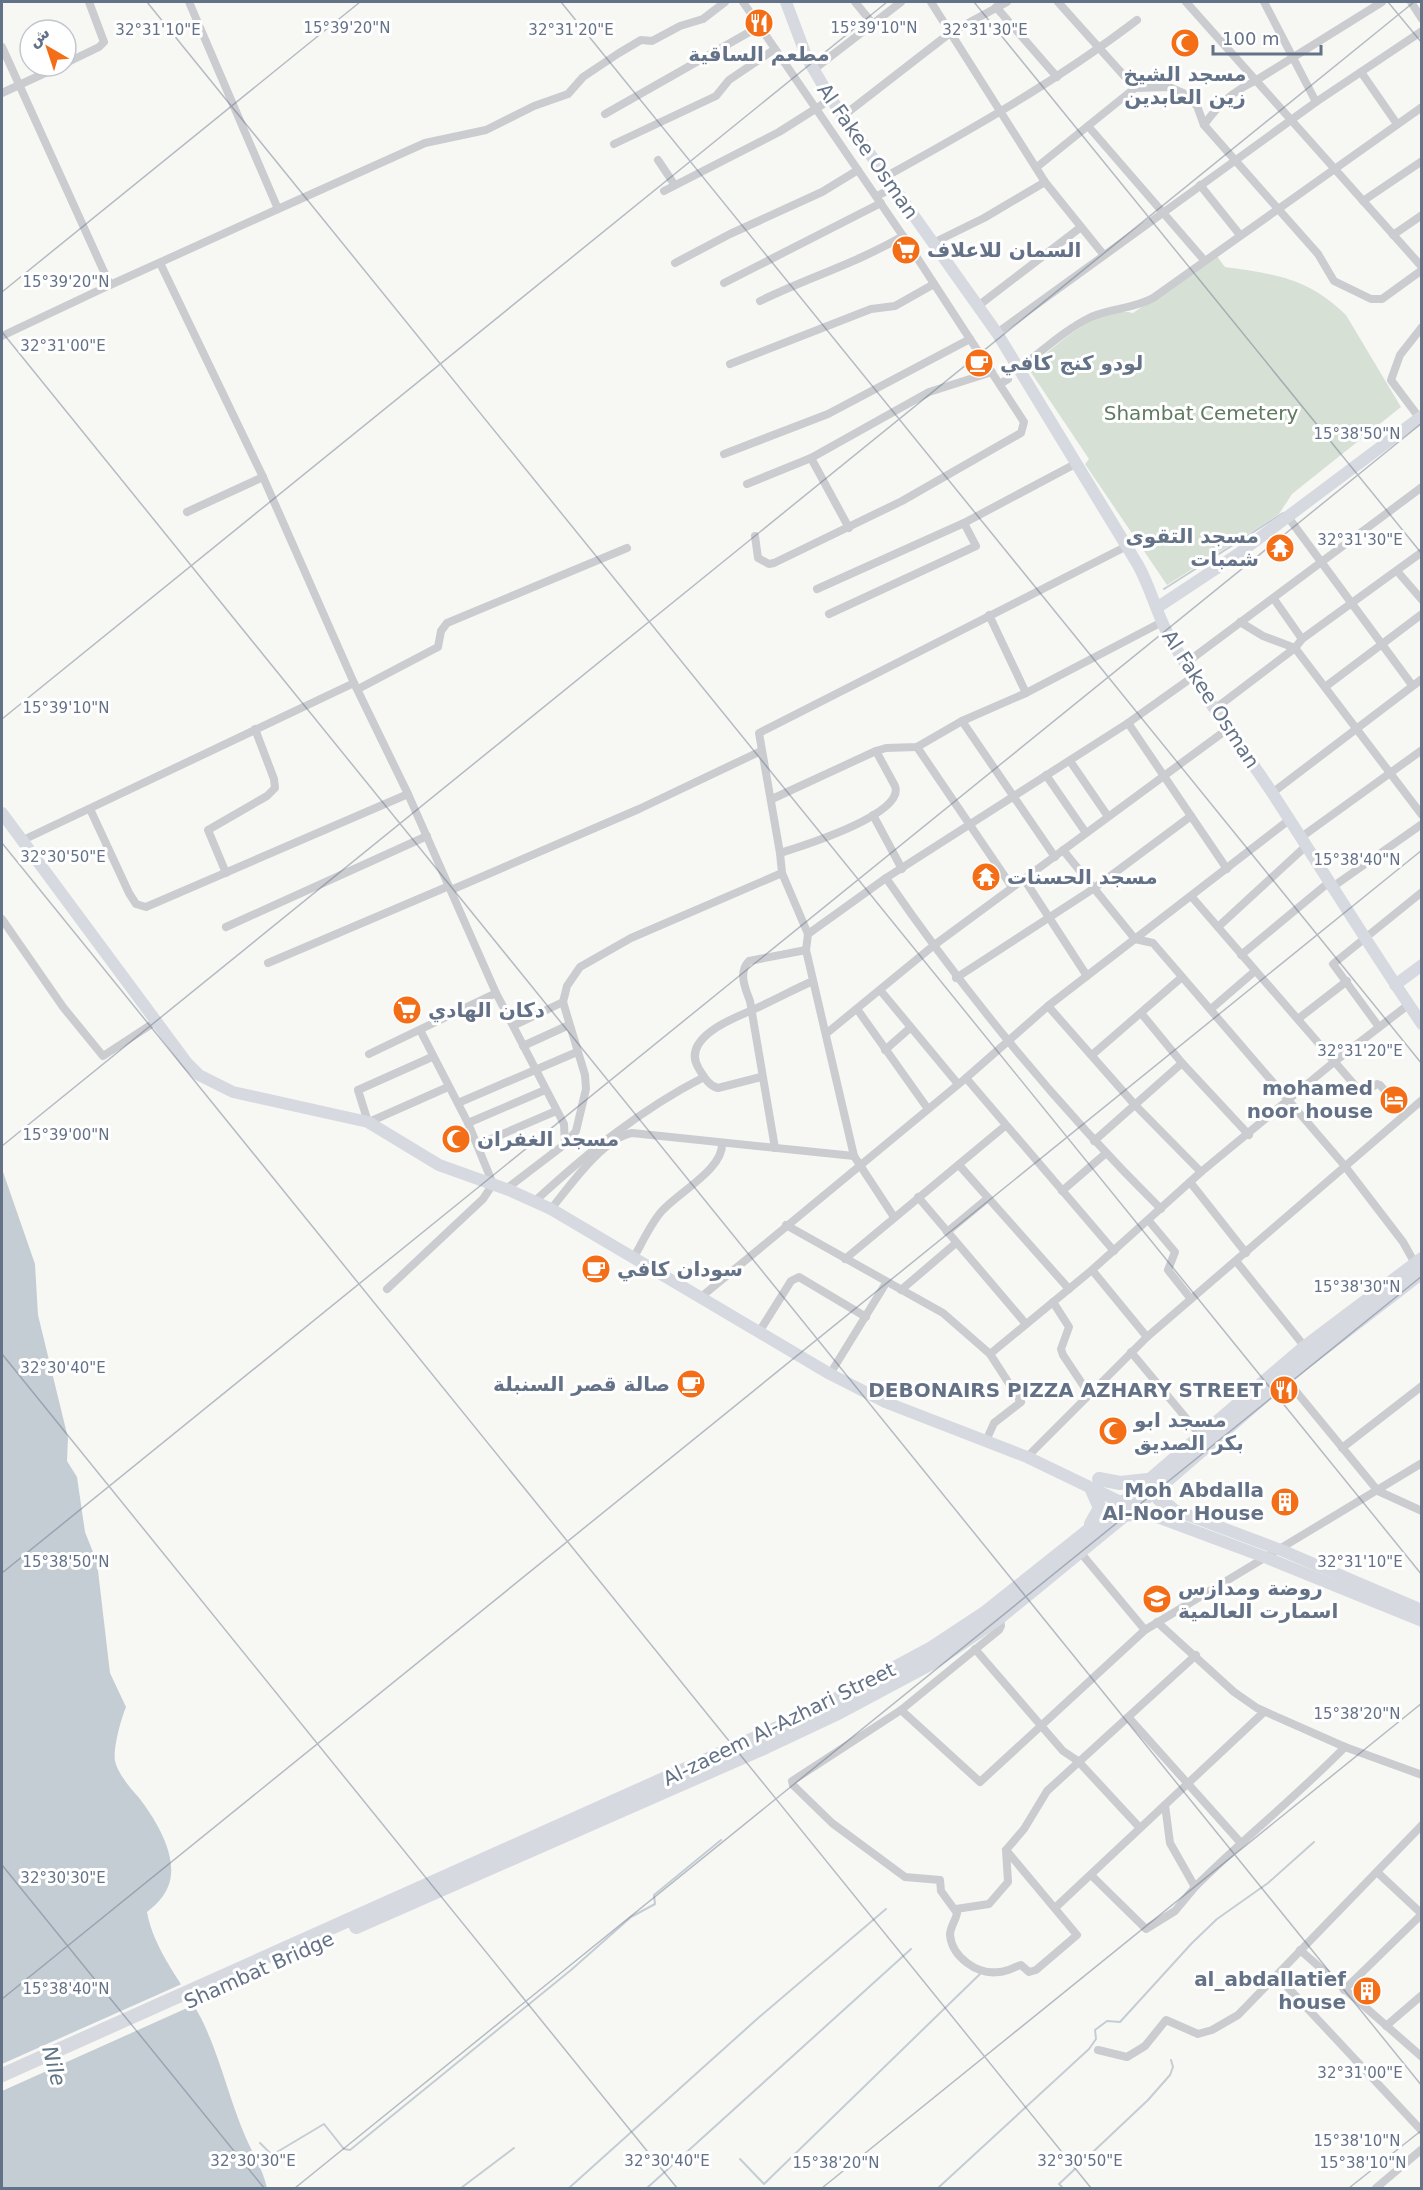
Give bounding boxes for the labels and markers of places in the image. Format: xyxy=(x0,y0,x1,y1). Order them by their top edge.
restaurant icon: مطعم الساقية xyxy=(743,7,775,39)
mosque icon: مسجد الشيخ زين العابدين xyxy=(1169,27,1201,59)
place label: مطعم الساقية xyxy=(688,42,830,66)
place label: مسجد الشيخ زين العابدين xyxy=(1124,62,1246,109)
supermarket icon: السمان للاعلاف xyxy=(890,234,922,266)
place label: السمان للاعلاف xyxy=(927,238,1081,262)
cafe icon: لودو كنج كافي xyxy=(963,347,995,379)
place label: لودو كنج كافي xyxy=(1000,351,1143,376)
place label: مسجد التقوى شمبات xyxy=(1126,524,1259,571)
temple icon: مسجد التقوى شمبات xyxy=(1264,532,1296,564)
temple icon: مسجد الحسنات xyxy=(970,861,1002,893)
place label: مسجد الحسنات xyxy=(1007,865,1158,889)
supermarket icon: دكان الهادي xyxy=(391,994,423,1026)
place label: دكان الهادي xyxy=(428,998,545,1023)
place label: mohamed noor house xyxy=(1247,1076,1373,1123)
hotel icon: mohamed noor house xyxy=(1378,1084,1410,1116)
mosque icon: مسجد الغفران xyxy=(440,1123,472,1155)
place label: مسجد الغفران xyxy=(477,1127,619,1151)
cafe icon: سودان كافي xyxy=(580,1253,612,1285)
place label: سودان كافي xyxy=(617,1257,743,1282)
cafe icon: صالة قصر السنبلة xyxy=(675,1368,707,1400)
place label: صالة قصر السنبلة xyxy=(493,1372,670,1396)
restaurant icon: DEBONAIRS PIZZA AZHARY STREET xyxy=(1268,1374,1300,1406)
place label: DEBONAIRS PIZZA AZHARY STREET xyxy=(868,1378,1263,1402)
place label: مسجد ابو بكر الصديق xyxy=(1133,1408,1244,1455)
mosque icon: مسجد ابو بكر الصديق xyxy=(1097,1415,1129,1447)
place label: Moh Abdalla Al-Noor House xyxy=(1102,1478,1264,1525)
building icon: Moh Abdalla Al-Noor House xyxy=(1269,1486,1301,1518)
place label: روضة ومدازس اسمارت العالمية xyxy=(1178,1576,1338,1623)
school or university icon: روضة ومدازس اسمارت العالمية xyxy=(1141,1583,1173,1615)
place label: al_abdallatief house xyxy=(1194,1967,1346,2014)
building icon: al_abdallatief house xyxy=(1351,1975,1383,2007)

